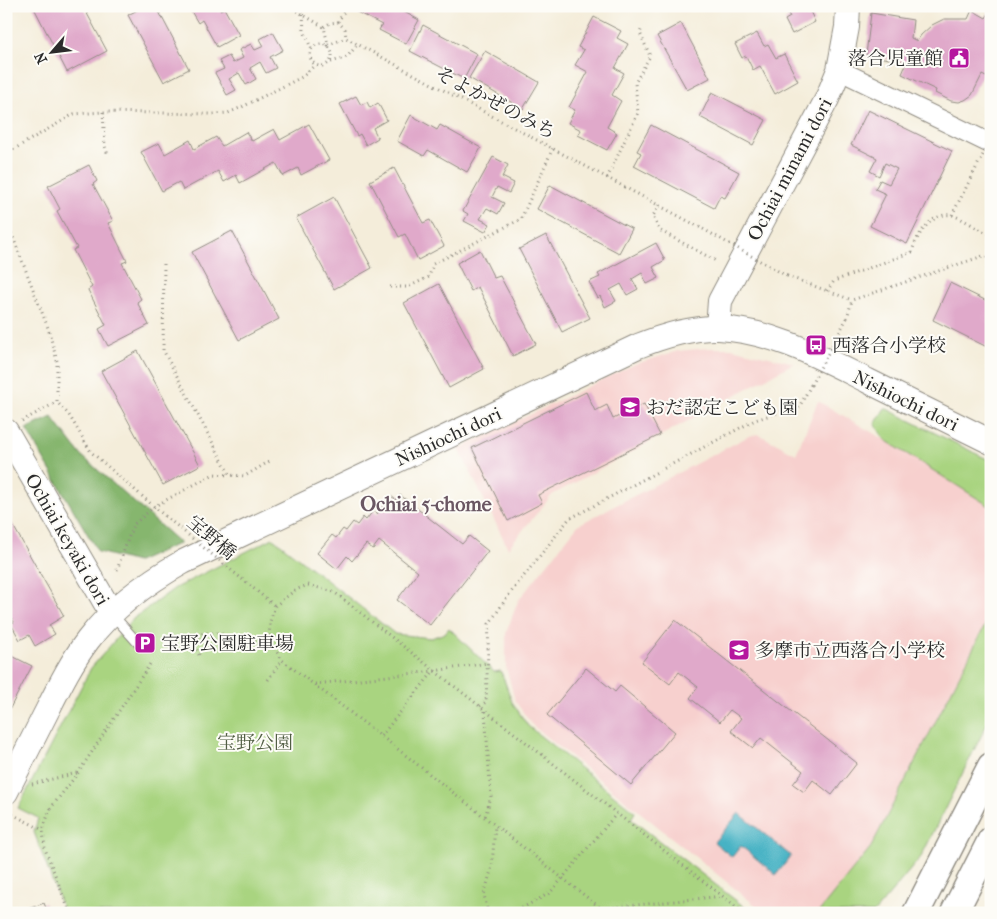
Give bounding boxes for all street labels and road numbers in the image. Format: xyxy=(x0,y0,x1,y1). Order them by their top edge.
street label: そよかぜのみち xyxy=(432,62,559,144)
street label: Ochiai minami dori xyxy=(743,94,837,245)
street label: Nishiochi dori xyxy=(849,366,962,436)
street label: Nishiochi dori xyxy=(392,403,505,471)
street label: Ochiai keyaki dori xyxy=(21,470,114,610)
street label: 宝野橋 xyxy=(182,511,240,565)

